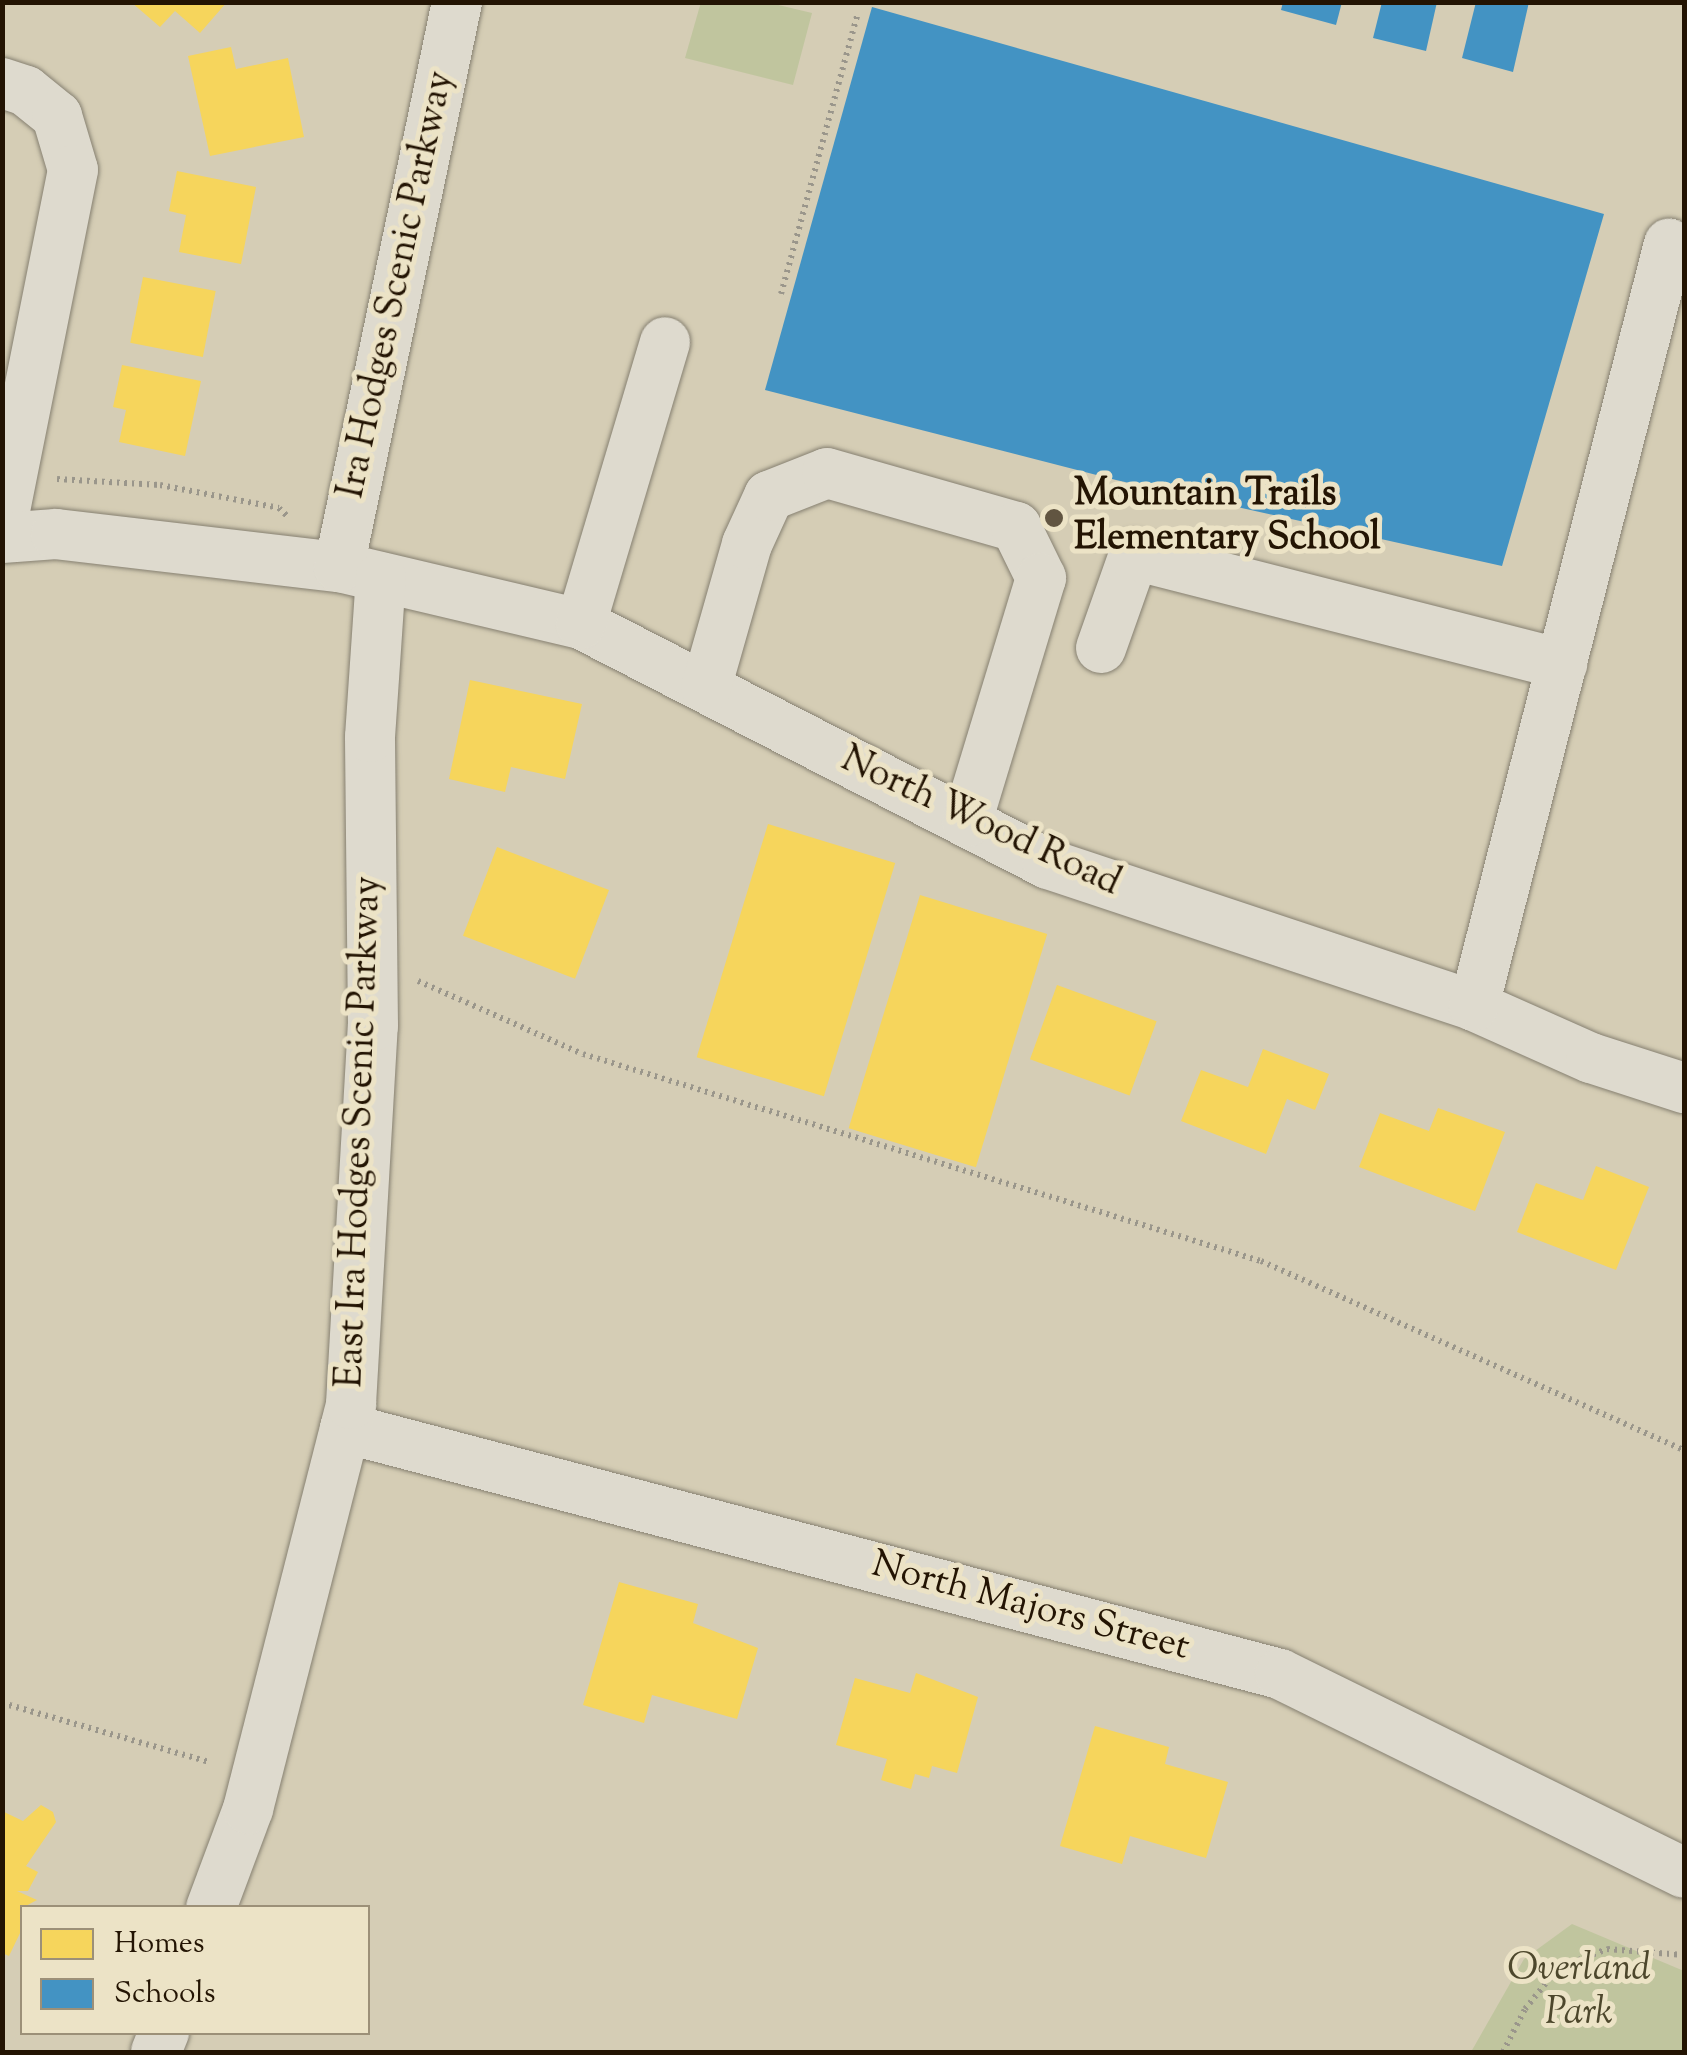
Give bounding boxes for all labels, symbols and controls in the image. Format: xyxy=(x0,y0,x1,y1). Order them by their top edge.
street label: Ira Hodges Scenic Parkway xyxy=(330,67,466,503)
place label: Mountain Trails Elementary School xyxy=(1074,473,1381,562)
marker: Mountain Trails Elementary School xyxy=(1043,507,1065,529)
street label: North Wood Road xyxy=(833,738,1127,908)
street label: East Ira Hodges Scenic Parkway xyxy=(329,875,393,1389)
street label: North Majors Street xyxy=(866,1544,1194,1672)
legend xyxy=(20,1905,370,2035)
text: Homes xyxy=(114,1923,204,1966)
park label: Overland Park xyxy=(1507,1948,1651,2038)
text: Schools xyxy=(114,1973,215,2016)

